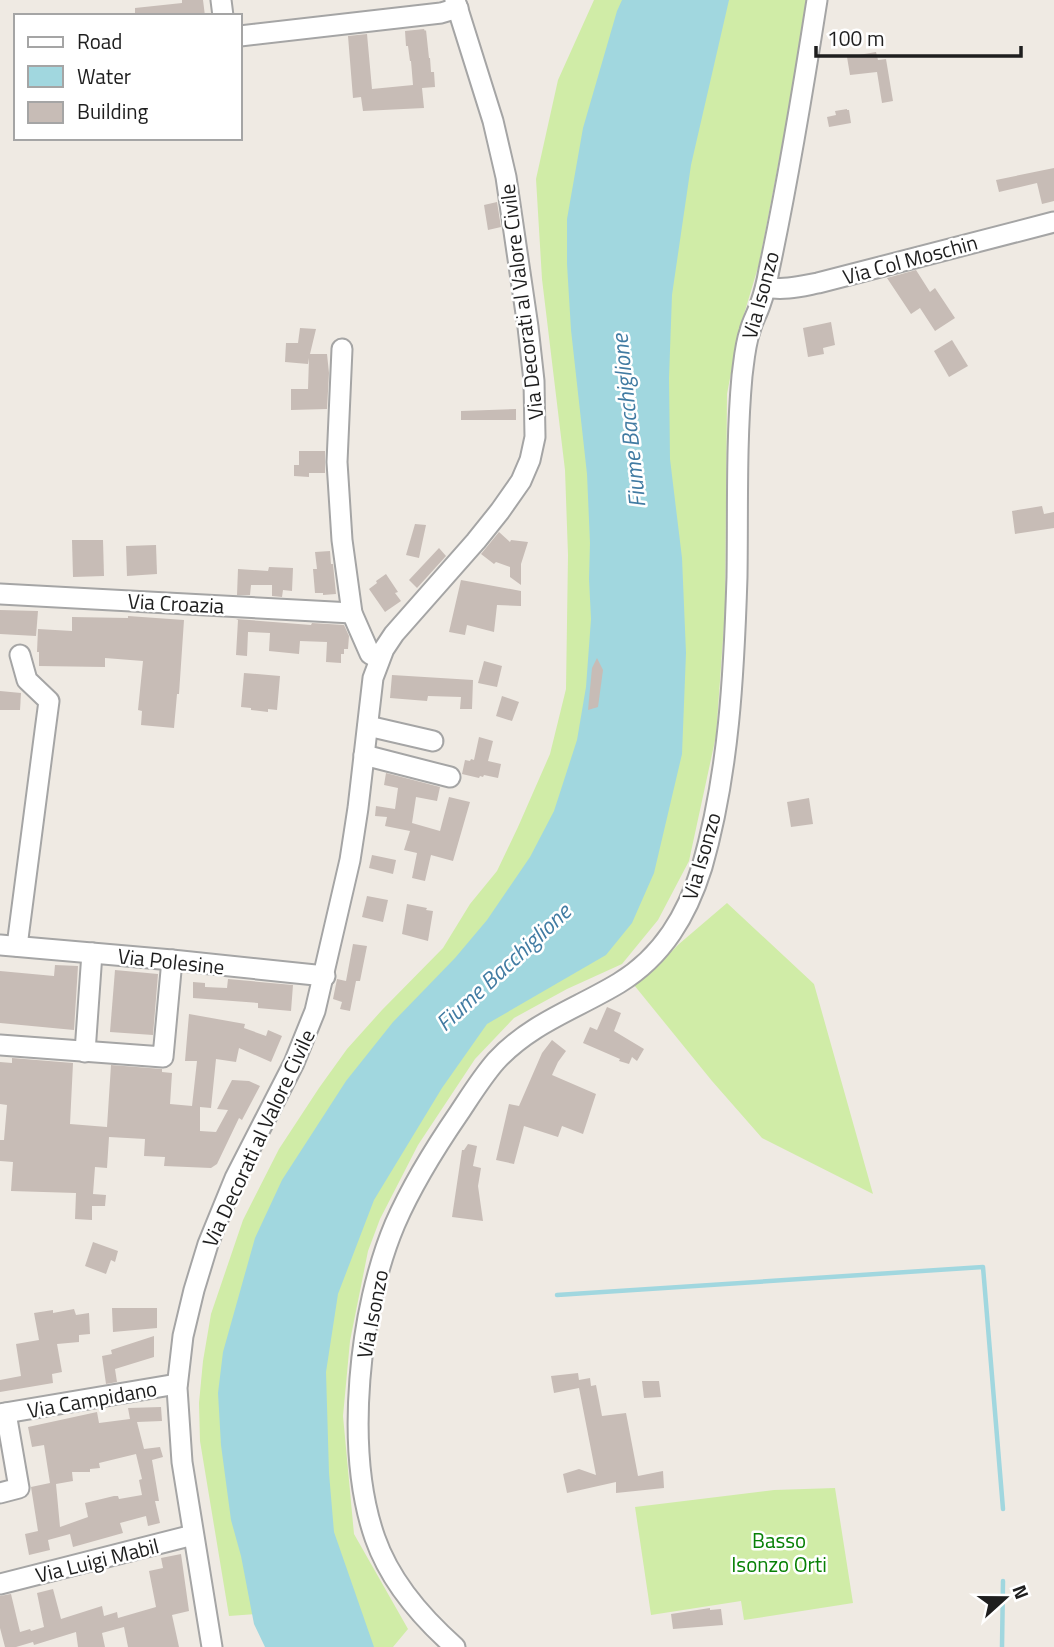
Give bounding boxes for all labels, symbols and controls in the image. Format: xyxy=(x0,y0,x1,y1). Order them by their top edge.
legend xyxy=(14,14,242,140)
scale bar xyxy=(816,14,1021,58)
text: 100 m xyxy=(827,22,884,54)
text: Road xyxy=(77,25,122,57)
text: Water xyxy=(77,60,131,92)
text: Building xyxy=(77,95,149,127)
street label: Via Decorati al Valore Civile xyxy=(491,182,551,422)
street label: Via Col Moschin xyxy=(839,226,981,292)
street label: Via Isonzo xyxy=(733,247,787,343)
water label: Fiume Bacchiglione xyxy=(601,331,655,509)
street label: Via Croazia xyxy=(127,584,226,622)
street label: Via Isonzo xyxy=(673,808,729,904)
water label: Fiume Bacchiglione xyxy=(427,894,580,1039)
street label: Via Polesine xyxy=(116,939,226,983)
street label: Via Decorati al Valore Civile xyxy=(193,1024,323,1252)
street label: Via Isonzo xyxy=(348,1267,396,1361)
street label: Via Campidano xyxy=(25,1372,159,1426)
park label: Basso Isonzo Orti xyxy=(731,1524,827,1580)
street label: Via Luigi Mabil xyxy=(32,1529,162,1591)
north arrow xyxy=(970,1563,1040,1633)
text: N xyxy=(1005,1580,1037,1603)

